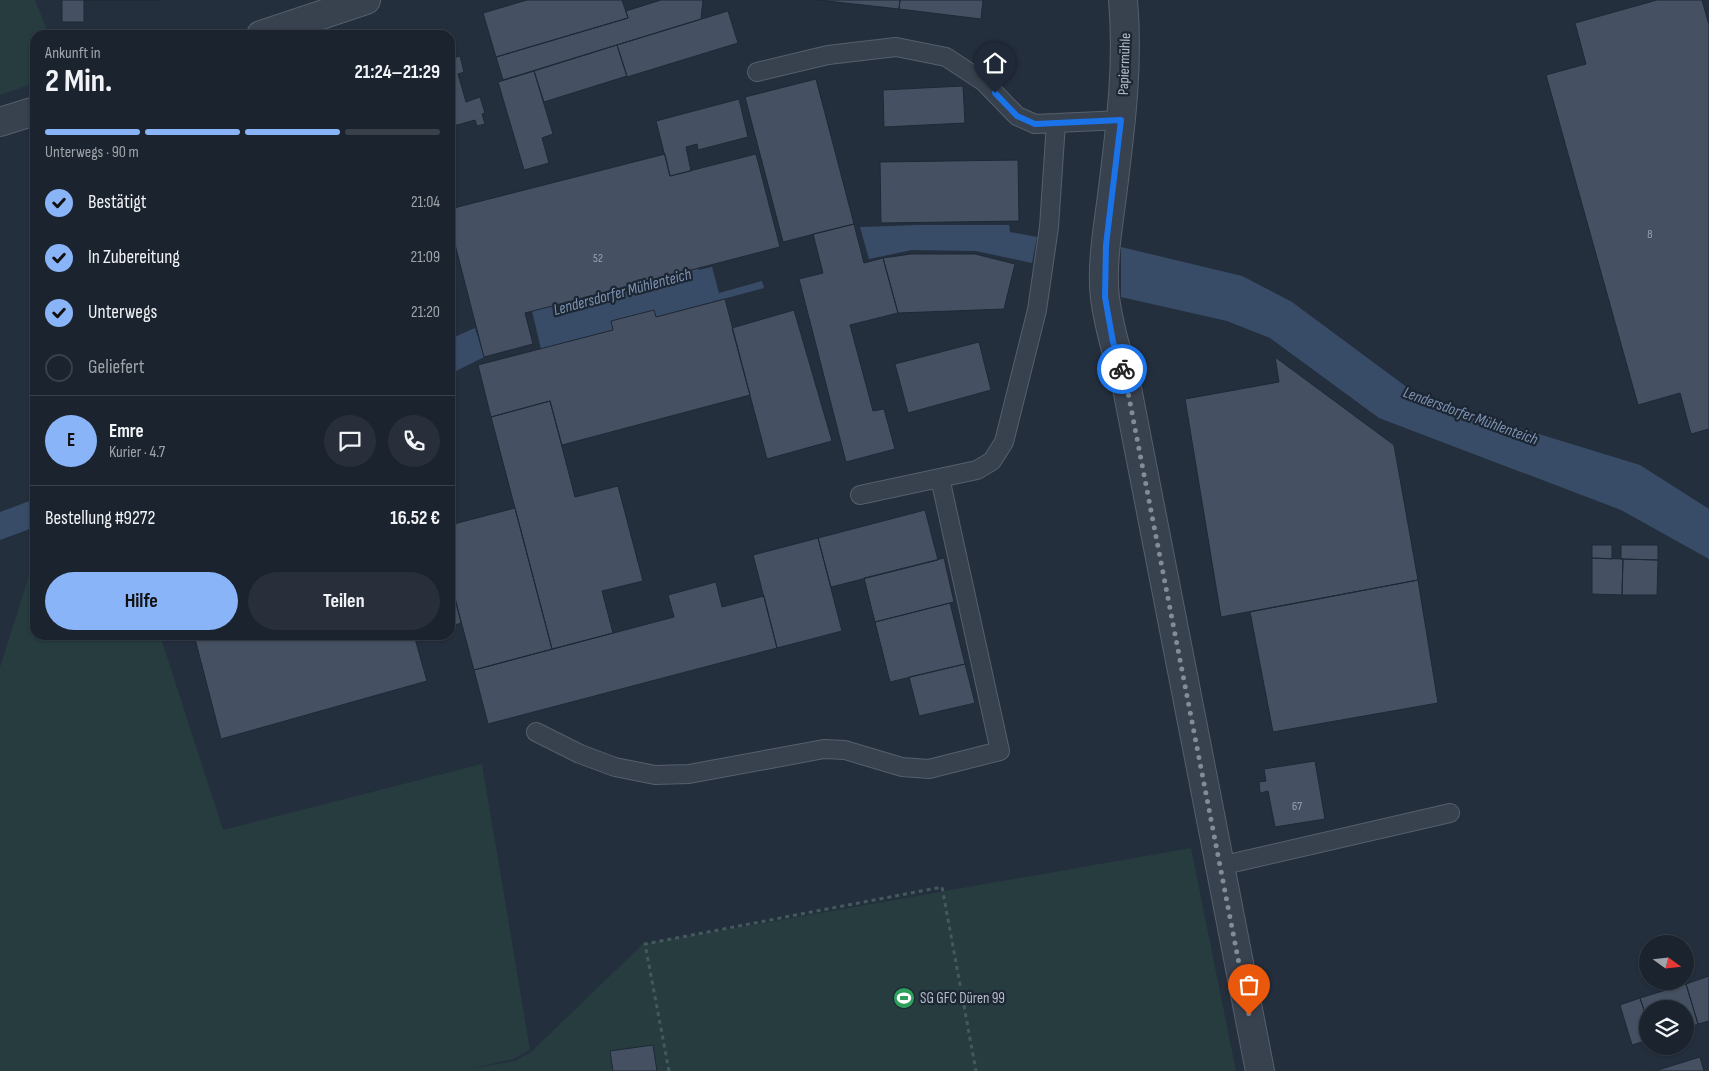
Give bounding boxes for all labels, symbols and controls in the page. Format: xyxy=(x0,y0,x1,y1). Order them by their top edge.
street label: Papiermühle xyxy=(1114,33,1135,96)
pin xyxy=(974,42,1016,93)
text: Ankunft in xyxy=(45,44,101,63)
icon: home xyxy=(981,49,1009,77)
text: 21:24–21:29 xyxy=(354,61,440,84)
text: 2 Min. xyxy=(45,62,112,101)
text: Unterwegs · 90 m xyxy=(45,143,139,162)
icon: check xyxy=(45,189,73,217)
text: Bestätigt xyxy=(88,191,147,214)
text: 21:04 xyxy=(411,193,440,212)
house number: 8 xyxy=(1647,227,1653,242)
icon: check xyxy=(45,244,73,272)
text: In Zubereitung xyxy=(88,246,180,269)
text: 21:09 xyxy=(411,248,440,267)
house number: 52 xyxy=(593,251,603,266)
water label: Lendersdorfer Mühlenteich xyxy=(551,265,694,320)
icon: check xyxy=(45,299,73,327)
text: Unterwegs xyxy=(88,301,157,324)
text: 21:20 xyxy=(411,303,440,322)
courier xyxy=(1097,344,1147,394)
icon: bike xyxy=(1108,355,1136,383)
text: Geliefert xyxy=(88,356,144,379)
water label: Lendersdorfer Mühlenteich xyxy=(1401,383,1541,450)
button: chat xyxy=(324,415,376,467)
button: phone xyxy=(388,415,440,467)
text: Emre xyxy=(109,420,144,443)
text: E xyxy=(67,429,75,452)
text: Kurier · 4.7 xyxy=(109,443,165,462)
text: Bestellung #9272 xyxy=(45,507,155,530)
text: 16.52 € xyxy=(390,507,440,530)
button: Hilfe xyxy=(45,572,238,630)
button: Teilen xyxy=(248,572,440,630)
house number: 67 xyxy=(1292,799,1302,814)
north arrow xyxy=(1639,935,1694,990)
map controls xyxy=(1639,935,1694,1055)
pin xyxy=(1228,964,1270,1015)
icon: bag xyxy=(1235,971,1263,999)
sports icon: SG GFC Düren 99 xyxy=(892,986,916,1010)
place label: SG GFC Düren 99 xyxy=(920,989,1005,1008)
button: layers xyxy=(1639,1000,1694,1055)

